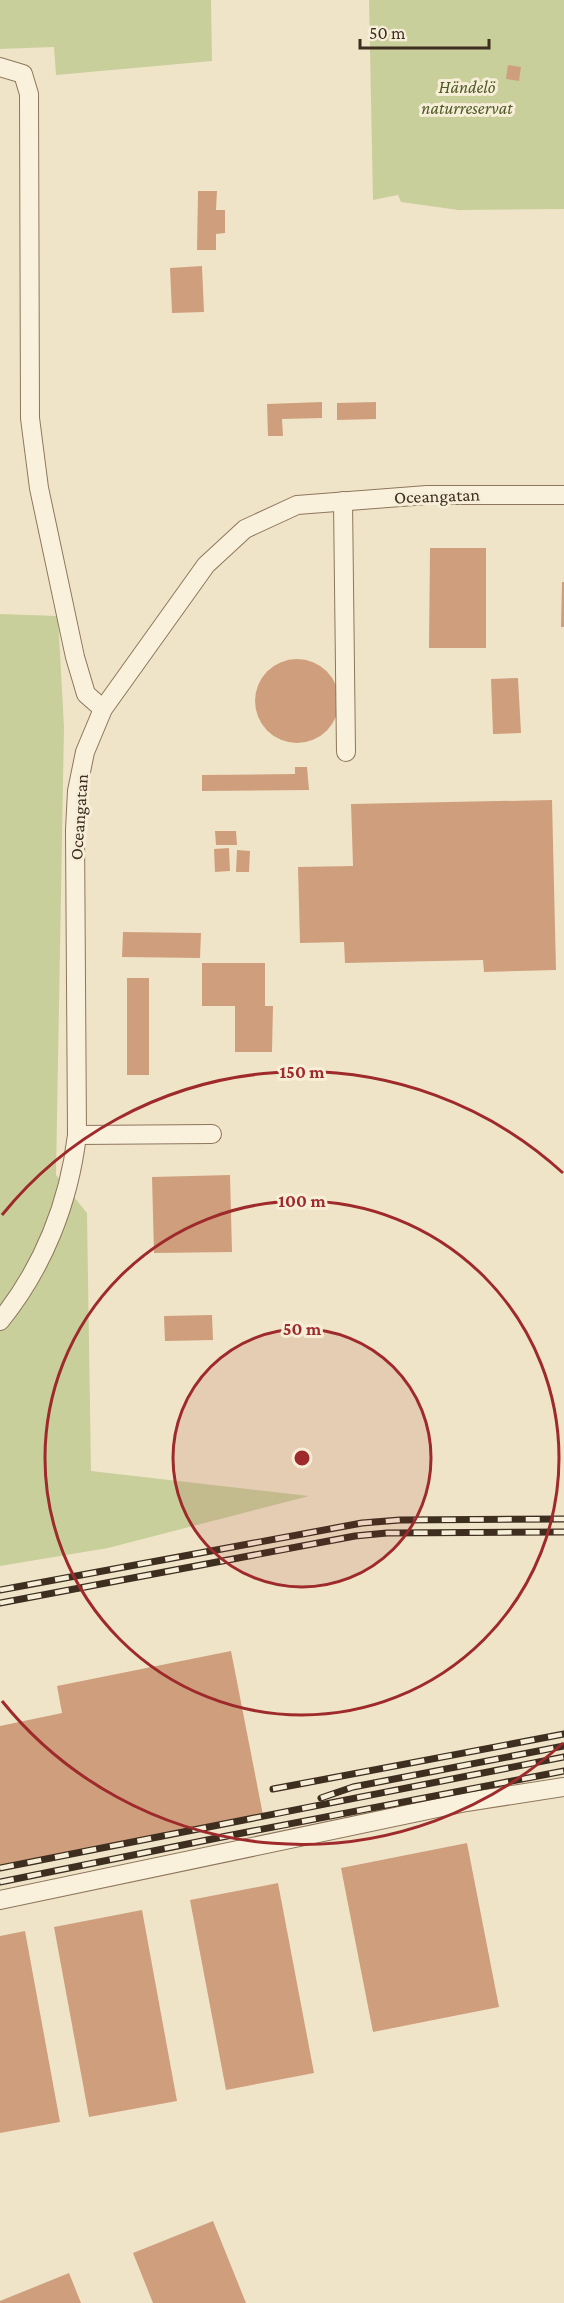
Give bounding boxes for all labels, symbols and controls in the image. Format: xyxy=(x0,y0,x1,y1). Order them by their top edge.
scale bar xyxy=(360,12,489,50)
text: 50 m xyxy=(369,23,406,43)
park label: Händelö naturreservat xyxy=(421,77,513,118)
street label: Oceangatan xyxy=(394,484,481,507)
street label: Oceangatan xyxy=(66,773,92,861)
text: 150 m xyxy=(279,1062,325,1082)
text: 100 m xyxy=(278,1191,326,1211)
text: 50 m xyxy=(283,1319,322,1339)
centre of rings xyxy=(292,1448,312,1468)

